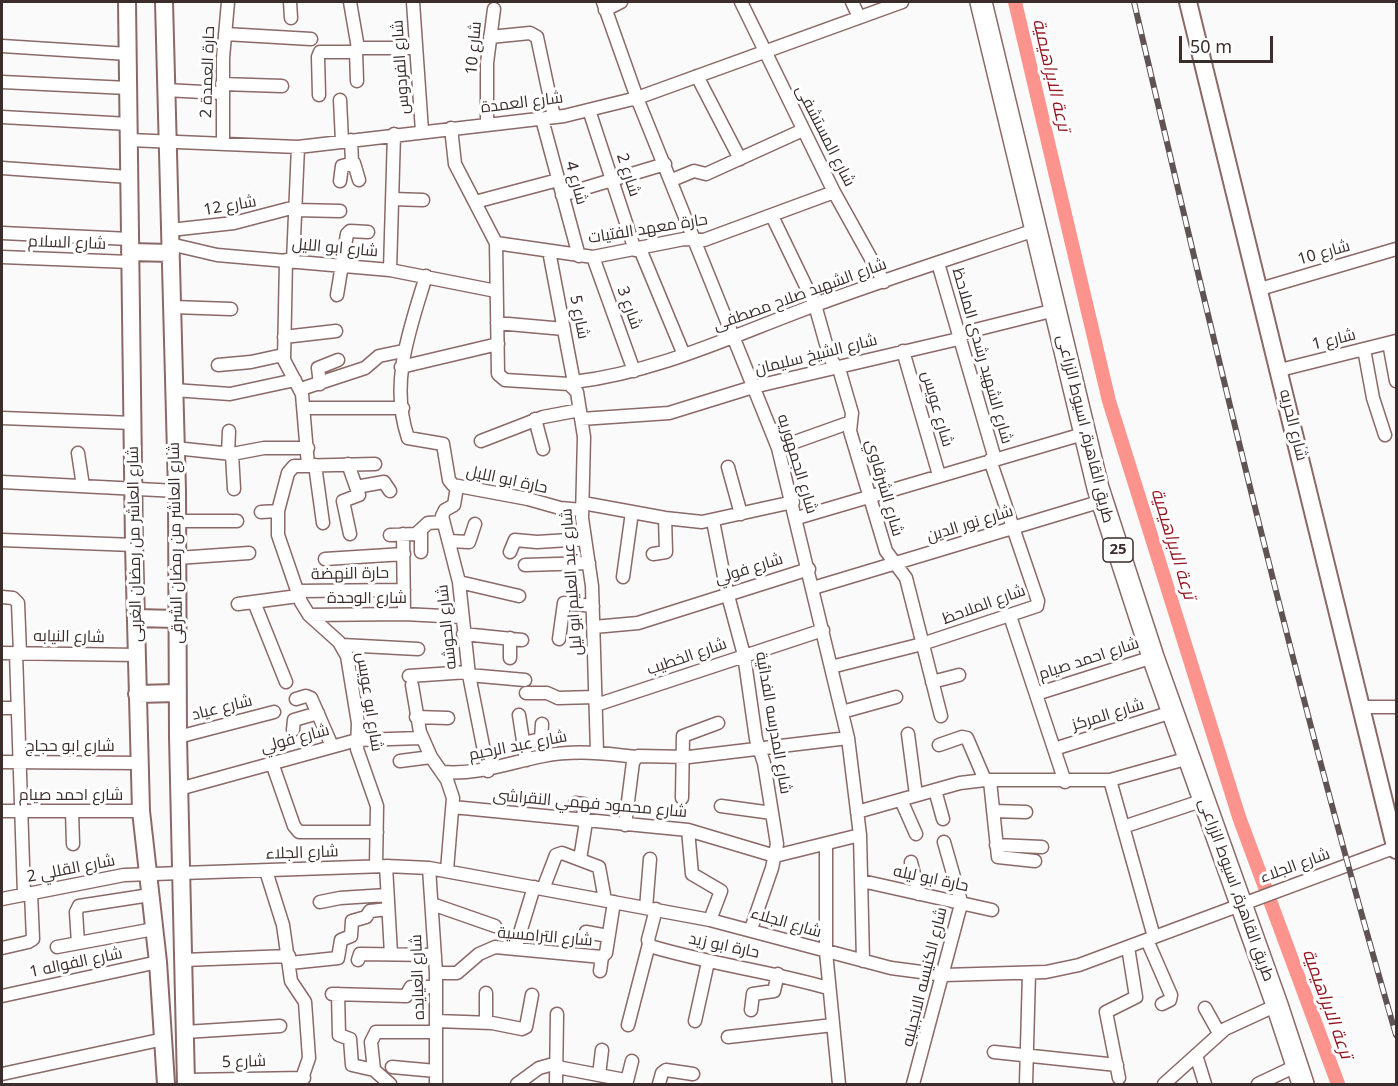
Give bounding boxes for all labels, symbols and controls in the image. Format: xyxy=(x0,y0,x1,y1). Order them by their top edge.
water label: ترعة الابراهيمية xyxy=(1028,17,1074,133)
street label: شارع الفردوس xyxy=(388,19,414,115)
street label: شارع 10 xyxy=(462,21,486,75)
scale bar xyxy=(1182,24,1276,62)
street label: حارة العمدة 2 xyxy=(197,26,219,118)
text: 50 m xyxy=(1190,34,1232,58)
street label: شارع المستشفى xyxy=(791,82,859,190)
street label: شارع العمدة xyxy=(480,88,564,118)
street label: شارع 2 xyxy=(612,151,644,199)
street label: شارع 4 xyxy=(561,159,591,207)
street label: شارع 12 xyxy=(202,192,258,220)
street label: حارة معهد الفتيات xyxy=(587,210,709,248)
street label: شارع السلام xyxy=(28,232,106,254)
street label: شارع ابو الليل xyxy=(291,235,379,261)
street label: شارع 10 xyxy=(1296,236,1352,270)
street label: شارع الشهيد صلاح مصطفى xyxy=(711,255,889,335)
street label: شارع الشهيد رشدى الملاحظ xyxy=(948,266,1016,446)
street label: شارع 3 xyxy=(612,284,646,332)
street label: شارع 5 xyxy=(565,293,593,341)
street label: شارع 1 xyxy=(1310,325,1358,355)
street label: شارع الشيخ سليمان xyxy=(753,330,879,380)
street label: طريق القاهرة, اسيوط الزراعى xyxy=(1052,333,1118,525)
street label: شارع عويس xyxy=(917,369,957,449)
street label: شارع الحريه xyxy=(1275,387,1311,463)
street label: شارع الجمهوريه xyxy=(773,412,821,516)
street label: شارع الشرقاوي xyxy=(861,437,907,539)
street label: شارع العاشر من رمضان الشرقى xyxy=(165,442,187,644)
street label: شارع العاشر من رمضان الغربى xyxy=(124,446,146,642)
street label: حارة ابو الليل xyxy=(465,462,549,498)
water label: ترعة الابراهيمية xyxy=(1146,486,1200,602)
street label: شارع نور الدين xyxy=(924,502,1016,546)
street label: شارع عبد العليم ابو ليل xyxy=(557,508,587,656)
road number: 25 xyxy=(1103,538,1133,562)
street label: شارع فولي xyxy=(713,550,785,588)
street label: حارة النهضة xyxy=(311,564,389,584)
street label: شارع الملاحظ xyxy=(940,581,1028,629)
street label: شارع الحوشه xyxy=(433,584,461,670)
street label: شارع الوحدة xyxy=(327,588,407,608)
street label: شارع النيابه xyxy=(33,627,105,647)
street label: شارع الخطيب xyxy=(645,634,729,680)
street label: شارع احمد صيام xyxy=(1036,634,1142,684)
street label: شارع المدرسه الفدائية xyxy=(751,650,795,796)
street label: شارع ابو عويس xyxy=(352,651,386,753)
street label: شارع عياد xyxy=(190,691,254,725)
street label: شارع المركز xyxy=(1070,695,1146,735)
street label: شارع فولي xyxy=(258,721,332,757)
street label: شارع عبد الرحيم xyxy=(467,727,569,765)
street label: شارع ابو حجاج xyxy=(25,736,115,756)
street label: شارع احمد صيام xyxy=(19,785,123,805)
street label: شارع محمود فهمي النقراشى xyxy=(492,786,688,822)
street label: طريق القاهرة, اسيوط الزراعى xyxy=(1194,796,1278,984)
street label: شارع الجلاء xyxy=(265,842,339,864)
street label: شارع الجلاء xyxy=(1257,845,1333,887)
street label: شارع القللي 2 xyxy=(25,851,117,887)
street label: حارة ابو ليله xyxy=(892,862,970,896)
street label: شارع الجلاء xyxy=(748,904,824,942)
street label: شارع الكنيسه الانجيليه xyxy=(898,905,952,1049)
street label: شارع الترامسية xyxy=(497,923,593,951)
street label: حارة ابو زيد xyxy=(687,929,761,963)
street label: شارع العيايده xyxy=(407,934,429,1020)
street label: شارع الفواله 1 xyxy=(28,944,124,982)
water label: ترعة الابراهيمية xyxy=(1297,946,1357,1062)
street label: شارع 5 xyxy=(222,1052,266,1072)

